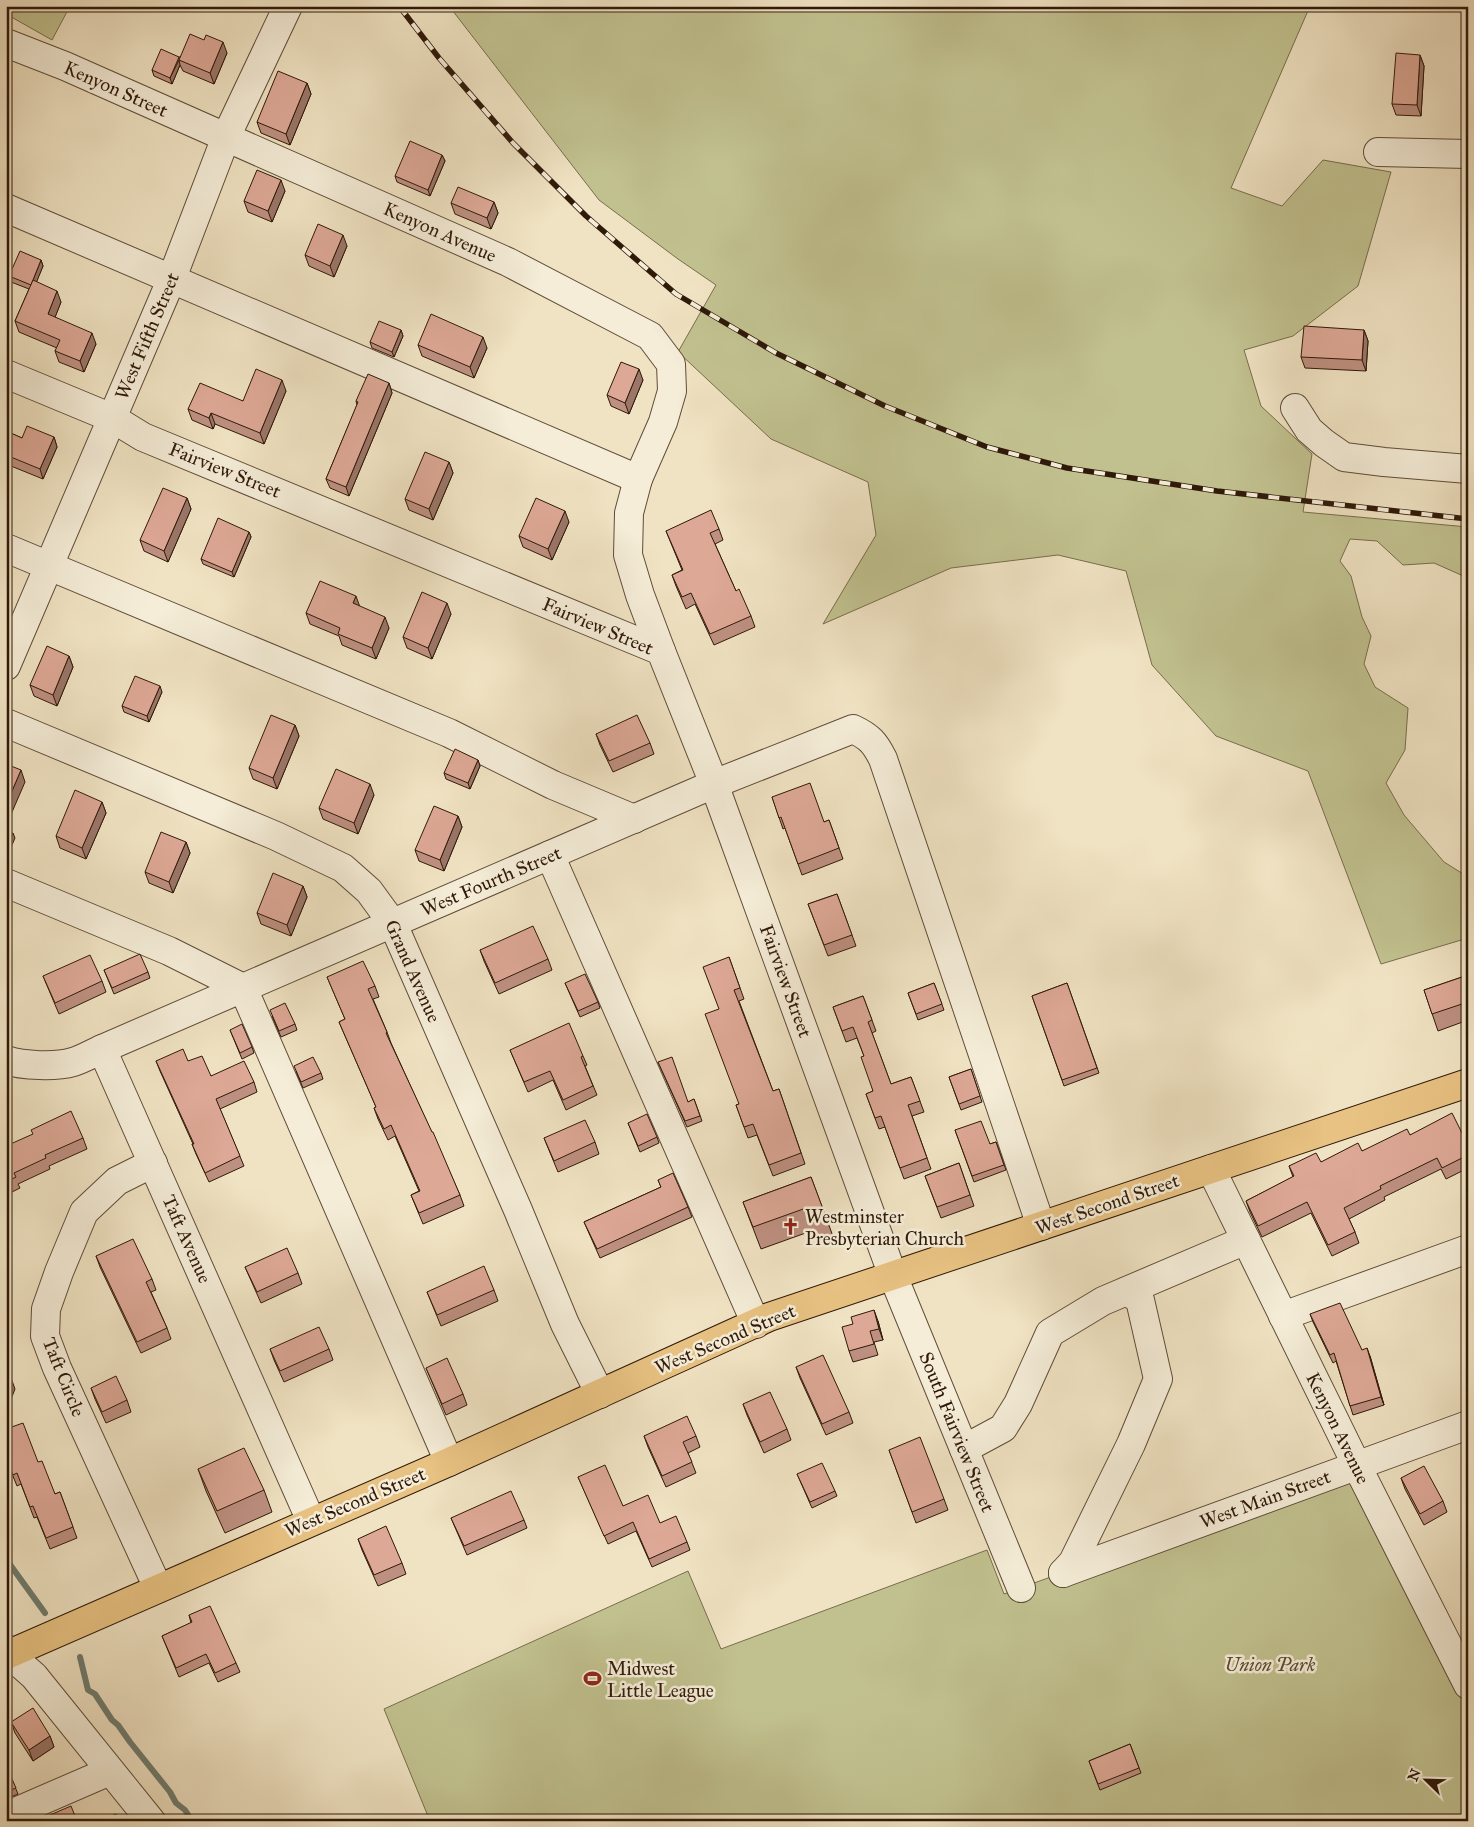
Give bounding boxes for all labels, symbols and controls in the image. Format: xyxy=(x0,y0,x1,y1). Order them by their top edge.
street label: Kenyon Street xyxy=(61,56,172,122)
street label: Kenyon Avenue xyxy=(380,197,500,267)
street label: West Fifth Street xyxy=(110,269,184,403)
street label: Fairview Street xyxy=(166,437,285,503)
street label: Fairview Street xyxy=(539,592,657,660)
street label: West Fourth Street xyxy=(417,841,565,921)
street label: Grand Avenue xyxy=(380,916,446,1026)
street label: Fairview Street xyxy=(755,921,817,1041)
street label: West Second Street xyxy=(1032,1169,1182,1239)
street label: Taft Avenue xyxy=(157,1191,217,1287)
place label: Westminster Presbyterian Church xyxy=(805,1205,964,1250)
church icon: Westminster Presbyterian Church xyxy=(781,1217,801,1237)
street label: West Second Street xyxy=(651,1299,799,1379)
street label: Taft Circle xyxy=(38,1334,90,1420)
street label: South Fairview Street xyxy=(914,1349,1000,1516)
street label: Kenyon Avenue xyxy=(1301,1369,1375,1488)
street label: West Second Street xyxy=(281,1462,429,1542)
street label: West Main Street xyxy=(1197,1465,1334,1533)
park label: Union Park xyxy=(1225,1653,1316,1676)
place label: Midwest Little League xyxy=(607,1657,714,1703)
sports icon: Midwest Little League xyxy=(583,1669,603,1689)
north arrow xyxy=(1402,1754,1452,1804)
text: N xyxy=(1404,1766,1425,1784)

